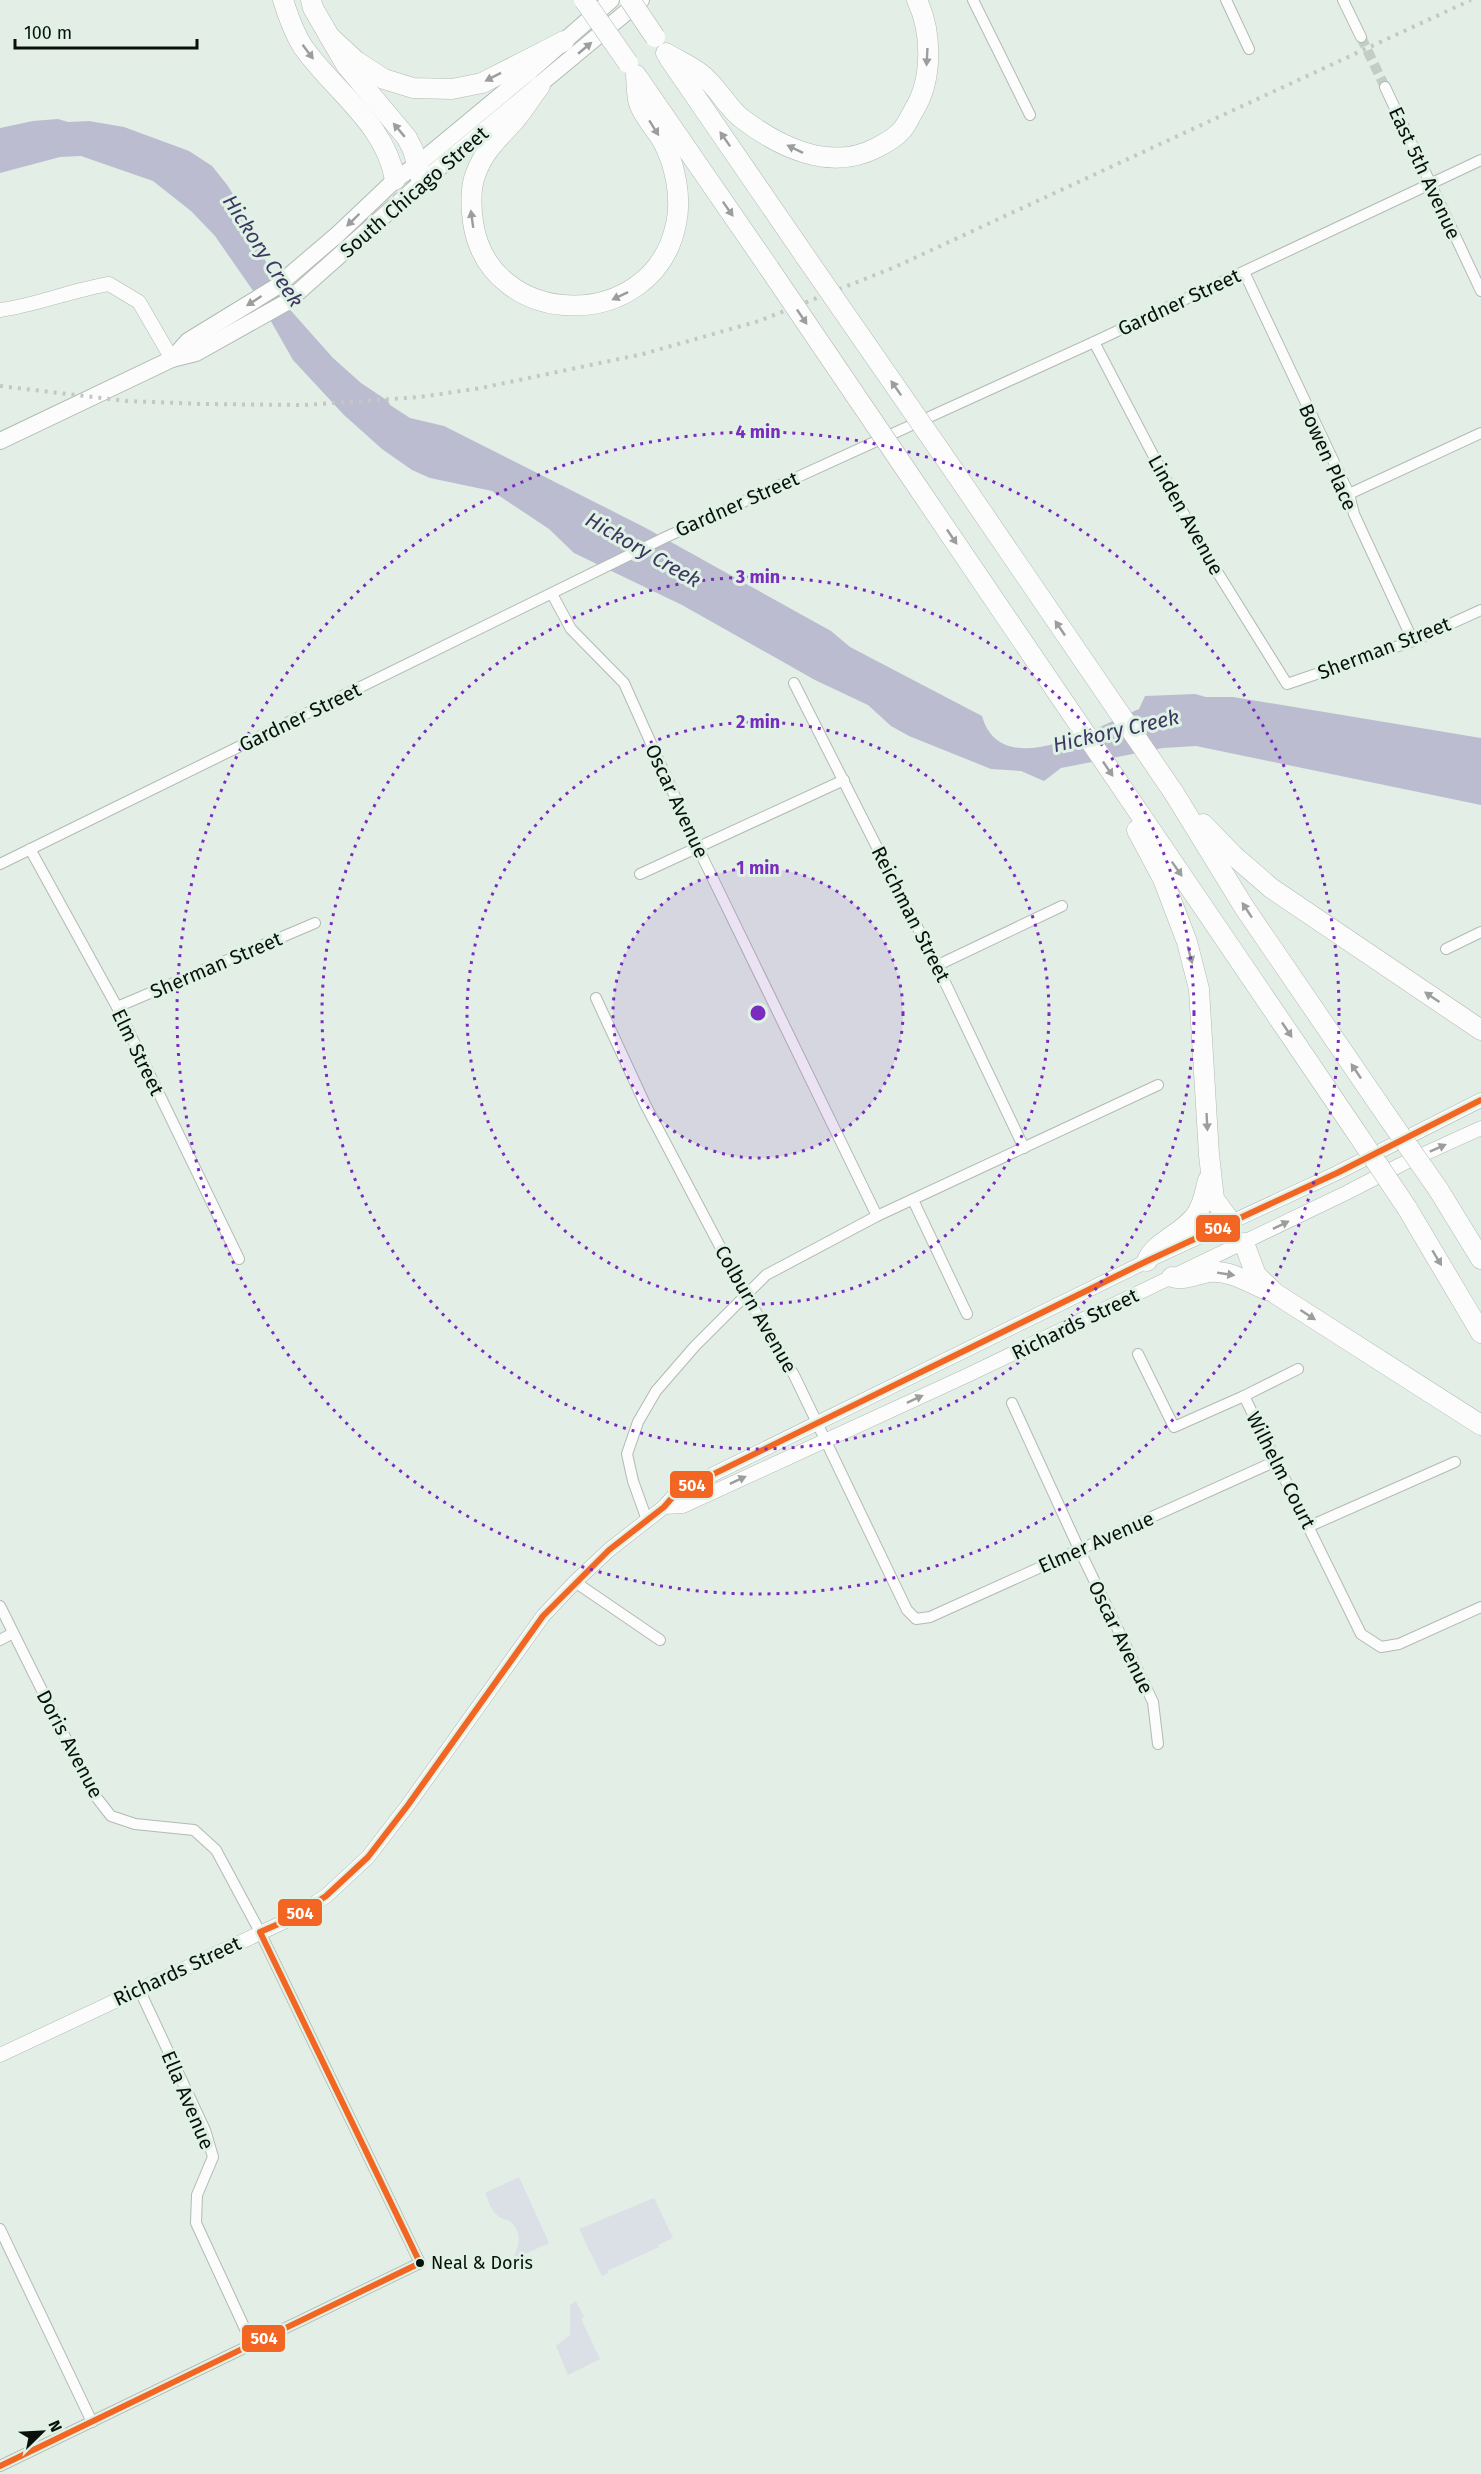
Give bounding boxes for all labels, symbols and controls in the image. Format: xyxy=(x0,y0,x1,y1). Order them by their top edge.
scale bar xyxy=(15,12,196,50)
text: 100 m xyxy=(24,22,72,44)
one-way arrow xyxy=(577,41,593,54)
one-way arrow xyxy=(301,45,313,60)
one-way arrow xyxy=(923,47,932,66)
one-way arrow xyxy=(484,72,501,82)
street label: East 5th Avenue xyxy=(1384,103,1466,243)
one-way arrow xyxy=(649,120,660,136)
street label: South Chicago Street xyxy=(335,121,493,263)
one-way arrow xyxy=(393,122,406,138)
one-way arrow xyxy=(719,131,731,147)
one-way arrow xyxy=(787,145,804,154)
water label: Hickory Creek xyxy=(217,190,309,312)
one-way arrow xyxy=(722,201,734,217)
one-way arrow xyxy=(468,210,477,229)
one-way arrow xyxy=(346,212,360,226)
street label: Gardner Street xyxy=(1114,263,1245,341)
one-way arrow xyxy=(612,291,629,300)
one-way arrow xyxy=(246,296,263,307)
one-way arrow xyxy=(796,308,808,324)
one-way arrow xyxy=(891,380,902,396)
street label: Bowen Place xyxy=(1294,400,1362,514)
text: 4 min xyxy=(735,421,781,443)
street label: Linden Avenue xyxy=(1143,451,1229,579)
street label: Gardner Street xyxy=(672,466,803,542)
water label: Hickory Creek xyxy=(581,507,705,593)
one-way arrow xyxy=(946,529,957,545)
text: 3 min xyxy=(735,566,780,588)
street label: Sherman Street xyxy=(1314,611,1455,684)
one-way arrow xyxy=(1055,620,1066,636)
street label: Gardner Street xyxy=(235,677,365,757)
water label: Hickory Creek xyxy=(1050,704,1182,758)
text: 2 min xyxy=(736,711,780,733)
street label: Oscar Avenue xyxy=(640,740,714,862)
one-way arrow xyxy=(1102,761,1113,777)
street label: Reichman Street xyxy=(867,842,956,986)
text: 1 min xyxy=(736,857,780,879)
one-way arrow xyxy=(1171,860,1183,876)
one-way arrow xyxy=(1241,901,1252,918)
street label: Sherman Street xyxy=(147,926,286,1004)
one-way arrow xyxy=(1186,946,1196,964)
one-way arrow xyxy=(1425,991,1441,1003)
centre of rings xyxy=(748,1003,768,1023)
street label: Elm Street xyxy=(107,1005,170,1100)
one-way arrow xyxy=(1281,1021,1293,1037)
one-way arrow xyxy=(1351,1063,1362,1079)
one-way arrow xyxy=(1202,1113,1212,1132)
one-way arrow xyxy=(1430,1143,1447,1152)
line badge: 504 xyxy=(1195,1214,1241,1243)
text: 504 xyxy=(1205,1219,1231,1238)
one-way arrow xyxy=(1272,1220,1290,1230)
street label: Colburn Avenue xyxy=(710,1241,802,1377)
one-way arrow xyxy=(1432,1250,1442,1267)
one-way arrow xyxy=(1216,1270,1235,1279)
street label: Richards Street xyxy=(1008,1283,1143,1365)
one-way arrow xyxy=(1300,1309,1316,1320)
one-way arrow xyxy=(907,1394,924,1403)
street label: Wilhelm Court xyxy=(1241,1408,1321,1533)
line badge: 504 xyxy=(669,1470,714,1499)
one-way arrow xyxy=(729,1475,746,1484)
text: 504 xyxy=(679,1476,705,1495)
street label: Elmer Avenue xyxy=(1035,1506,1157,1578)
street label: Oscar Avenue xyxy=(1083,1577,1159,1697)
street label: Doris Avenue xyxy=(31,1686,109,1802)
line badge: 504 xyxy=(277,1898,323,1927)
text: 504 xyxy=(287,1904,313,1923)
street label: Richards Street xyxy=(109,1931,245,2011)
street label: Ella Avenue xyxy=(156,2047,220,2153)
place label: Neal & Doris xyxy=(431,2252,533,2274)
marker: Neal & Doris xyxy=(414,2257,426,2269)
line badge: 504 xyxy=(241,2324,286,2353)
text: 504 xyxy=(251,2329,277,2348)
north arrow xyxy=(12,2402,72,2462)
text: N xyxy=(44,2417,66,2435)

